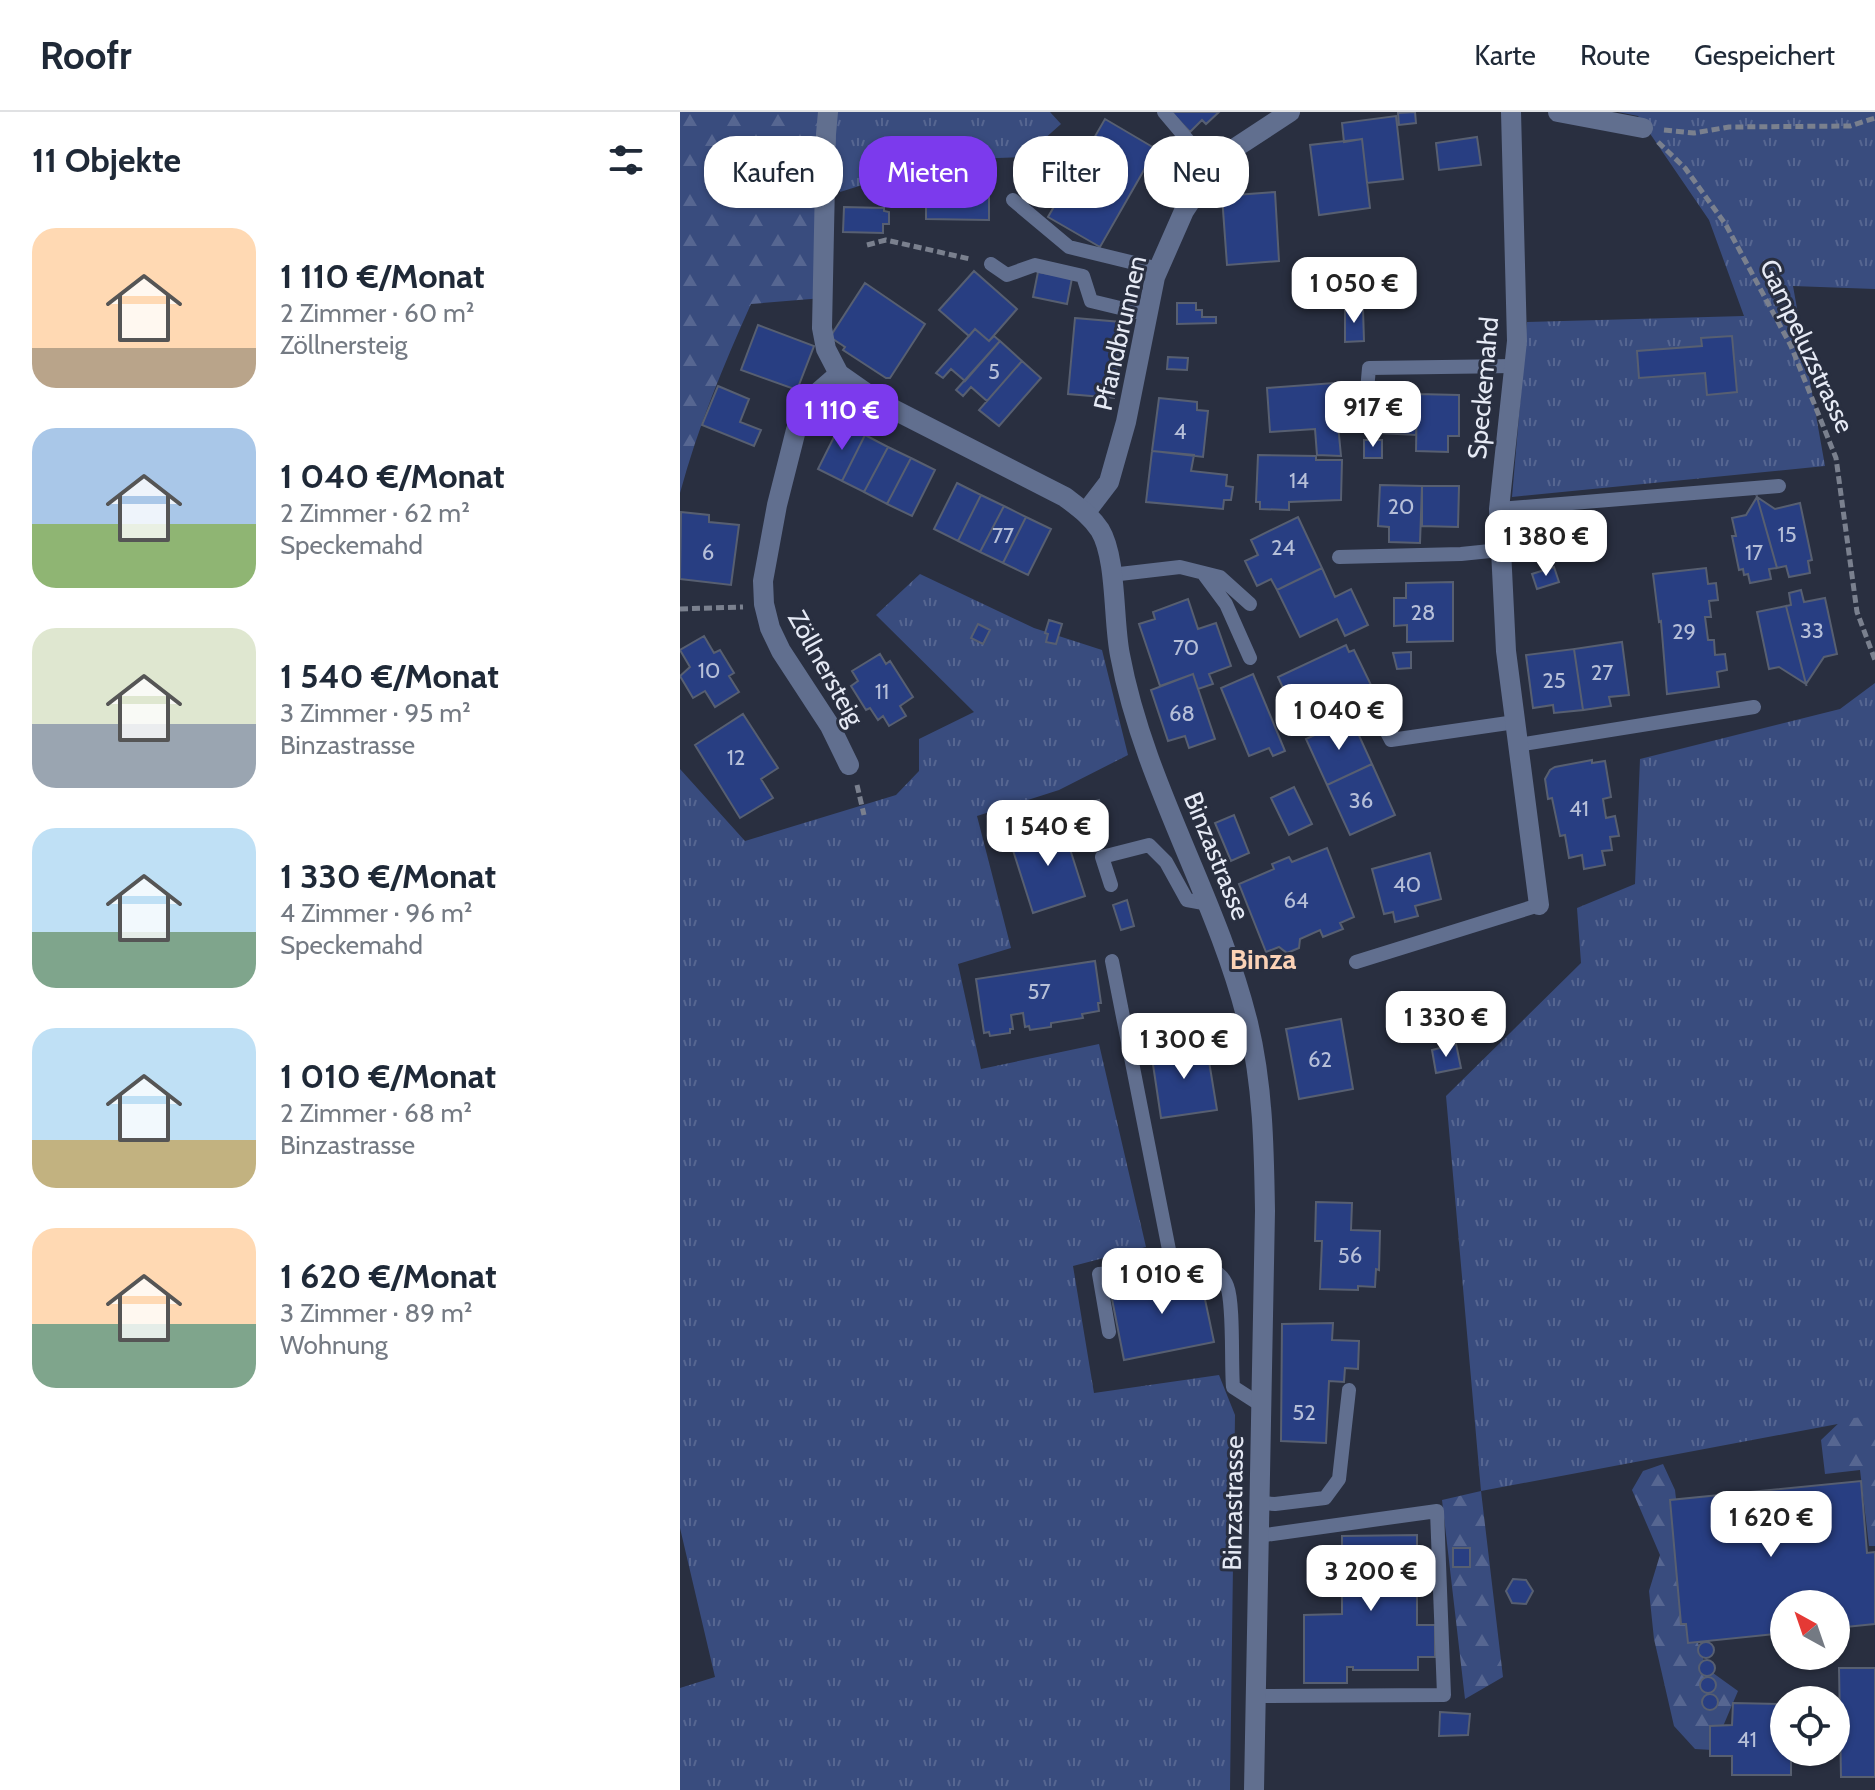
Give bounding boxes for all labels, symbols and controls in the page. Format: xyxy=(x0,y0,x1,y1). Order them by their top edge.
text: Roofr xyxy=(40,32,132,79)
text: Karte xyxy=(1474,38,1536,72)
text: Route xyxy=(1580,38,1650,72)
text: Gespeichert xyxy=(1694,38,1835,72)
chip: Kaufen xyxy=(704,136,843,208)
chip: Mieten xyxy=(859,136,997,208)
chip: Filter xyxy=(1013,136,1128,208)
chip: Neu xyxy=(1144,136,1249,208)
icon: filters xyxy=(604,138,648,182)
text: 11 Objekte xyxy=(32,139,181,181)
street label: Pfandbrunnen xyxy=(1087,252,1153,414)
street label: Gampeluzstrasse xyxy=(1753,254,1861,438)
text: 1 110 €/Monat xyxy=(280,255,485,297)
pin: 1 050 € xyxy=(1280,257,1428,325)
icon: home xyxy=(96,260,192,356)
text: 1 050 € xyxy=(1310,267,1398,299)
text: 2 Zimmer · 60 m² xyxy=(280,297,474,329)
street label: Speckemahd xyxy=(1461,315,1505,461)
text: Zöllnersteig xyxy=(280,329,407,361)
house number: 5 xyxy=(988,358,1000,385)
pin: 917 € xyxy=(1317,381,1429,449)
pin: 1 110 € xyxy=(768,384,916,452)
text: 917 € xyxy=(1343,391,1403,423)
text: 1 110 € xyxy=(804,394,880,426)
house number: 4 xyxy=(1174,418,1187,445)
text: 1 040 €/Monat xyxy=(280,455,505,497)
icon: home xyxy=(96,460,192,556)
house number: 14 xyxy=(1289,467,1309,494)
house number: 20 xyxy=(1388,493,1414,520)
text: 2 Zimmer · 62 m² xyxy=(280,497,470,529)
pin: 1 380 € xyxy=(1472,510,1620,578)
text: 1 380 € xyxy=(1503,520,1589,552)
house number: 15 xyxy=(1777,521,1797,548)
house number: 77 xyxy=(992,522,1014,549)
text: Speckemahd xyxy=(280,529,423,561)
house number: 24 xyxy=(1271,534,1295,561)
house number: 6 xyxy=(702,539,714,566)
house number: 17 xyxy=(1745,539,1763,566)
house number: 28 xyxy=(1411,599,1435,626)
street label: Zöllnersteig xyxy=(781,605,871,732)
house number: 33 xyxy=(1800,617,1824,644)
house number: 29 xyxy=(1672,618,1696,645)
house number: 70 xyxy=(1173,634,1199,661)
text: 1 540 €/Monat xyxy=(280,655,499,697)
house number: 10 xyxy=(698,657,720,684)
house number: 27 xyxy=(1591,659,1613,686)
icon: home xyxy=(96,660,192,756)
house number: 25 xyxy=(1542,667,1566,694)
house number: 11 xyxy=(875,678,889,705)
pin: 1 040 € xyxy=(1265,684,1413,752)
text: 1 040 € xyxy=(1294,694,1384,726)
text: 3 Zimmer · 95 m² xyxy=(280,697,471,729)
house number: 68 xyxy=(1169,700,1195,727)
text: Binzastrasse xyxy=(280,729,415,761)
house number: 12 xyxy=(727,744,745,771)
street label: Binzastrasse xyxy=(1177,787,1257,925)
house number: 36 xyxy=(1349,787,1373,814)
house number: 41 xyxy=(1569,795,1589,822)
pin: 1 540 € xyxy=(974,800,1122,868)
text: 1 540 € xyxy=(1005,810,1091,842)
text: 1 330 €/Monat xyxy=(280,855,496,897)
icon: home xyxy=(96,860,192,956)
house number: 40 xyxy=(1393,871,1421,898)
house number: 64 xyxy=(1283,887,1309,914)
text: 4 Zimmer · 96 m² xyxy=(280,897,472,929)
text: Speckemahd xyxy=(280,929,423,961)
district label: Binza xyxy=(1230,942,1296,976)
house number: 57 xyxy=(1028,978,1050,1005)
pin: 1 330 € xyxy=(1372,991,1520,1059)
text: 1 330 € xyxy=(1404,1001,1488,1033)
pin: 1 300 € xyxy=(1110,1013,1258,1081)
text: 1 300 € xyxy=(1140,1023,1228,1055)
house number: 62 xyxy=(1308,1046,1332,1073)
text: 1 010 €/Monat xyxy=(280,1055,496,1097)
icon: home xyxy=(96,1060,192,1156)
text: 2 Zimmer · 68 m² xyxy=(280,1097,472,1129)
text: Binzastrasse xyxy=(280,1129,415,1161)
house number: 56 xyxy=(1338,1242,1362,1269)
pin: 1 010 € xyxy=(1088,1248,1236,1316)
text: 1 620 €/Monat xyxy=(280,1255,497,1297)
text: 1 010 € xyxy=(1120,1258,1204,1290)
icon: home xyxy=(96,1260,192,1356)
text: 3 Zimmer · 89 m² xyxy=(280,1297,472,1329)
text: Wohnung xyxy=(280,1329,388,1361)
house number: 52 xyxy=(1292,1399,1316,1426)
street label: Binzastrasse xyxy=(1216,1435,1250,1571)
pin: 1 620 € xyxy=(1697,1491,1845,1559)
text: 1 620 € xyxy=(1729,1501,1813,1533)
pin: 3 200 € xyxy=(1297,1545,1445,1613)
text: 3 200 € xyxy=(1325,1555,1417,1587)
north arrow xyxy=(1770,1590,1850,1670)
map controls xyxy=(1770,1590,1850,1766)
button: locate xyxy=(1770,1686,1850,1766)
house number: 41 xyxy=(1737,1726,1757,1753)

